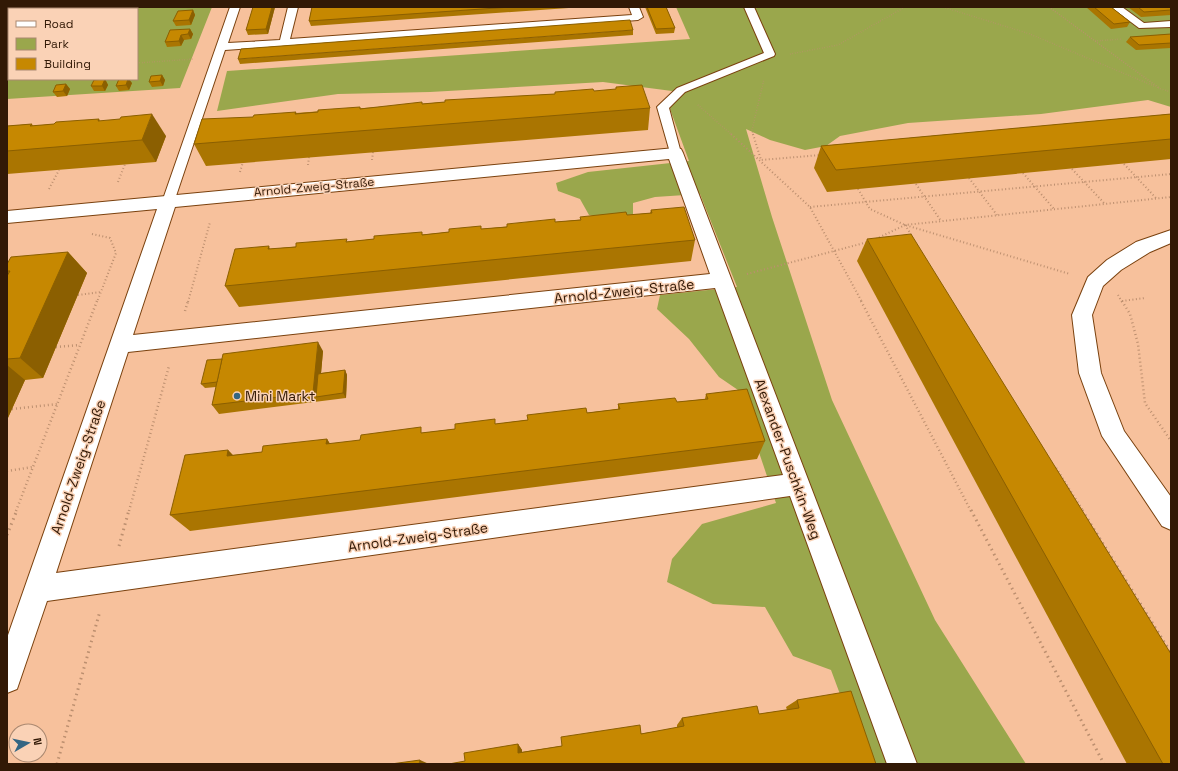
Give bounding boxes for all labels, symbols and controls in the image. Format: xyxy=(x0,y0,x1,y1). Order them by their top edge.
legend xyxy=(8,8,138,80)
text: Road xyxy=(44,16,73,32)
text: Park xyxy=(44,36,69,52)
text: Building xyxy=(44,56,91,72)
street label: Arnold-Zweig-Straße xyxy=(253,174,375,200)
street label: Arnold-Zweig-Straße xyxy=(553,275,695,307)
street label: Alexander-Puschkin-Weg xyxy=(751,376,825,542)
place label: Mini Markt xyxy=(245,387,316,405)
marker: Mini Markt xyxy=(232,391,242,401)
street label: Arnold-Zweig-Straße xyxy=(47,397,109,537)
street label: Arnold-Zweig-Straße xyxy=(347,518,489,556)
north arrow xyxy=(8,723,48,763)
text: N xyxy=(30,737,45,746)

